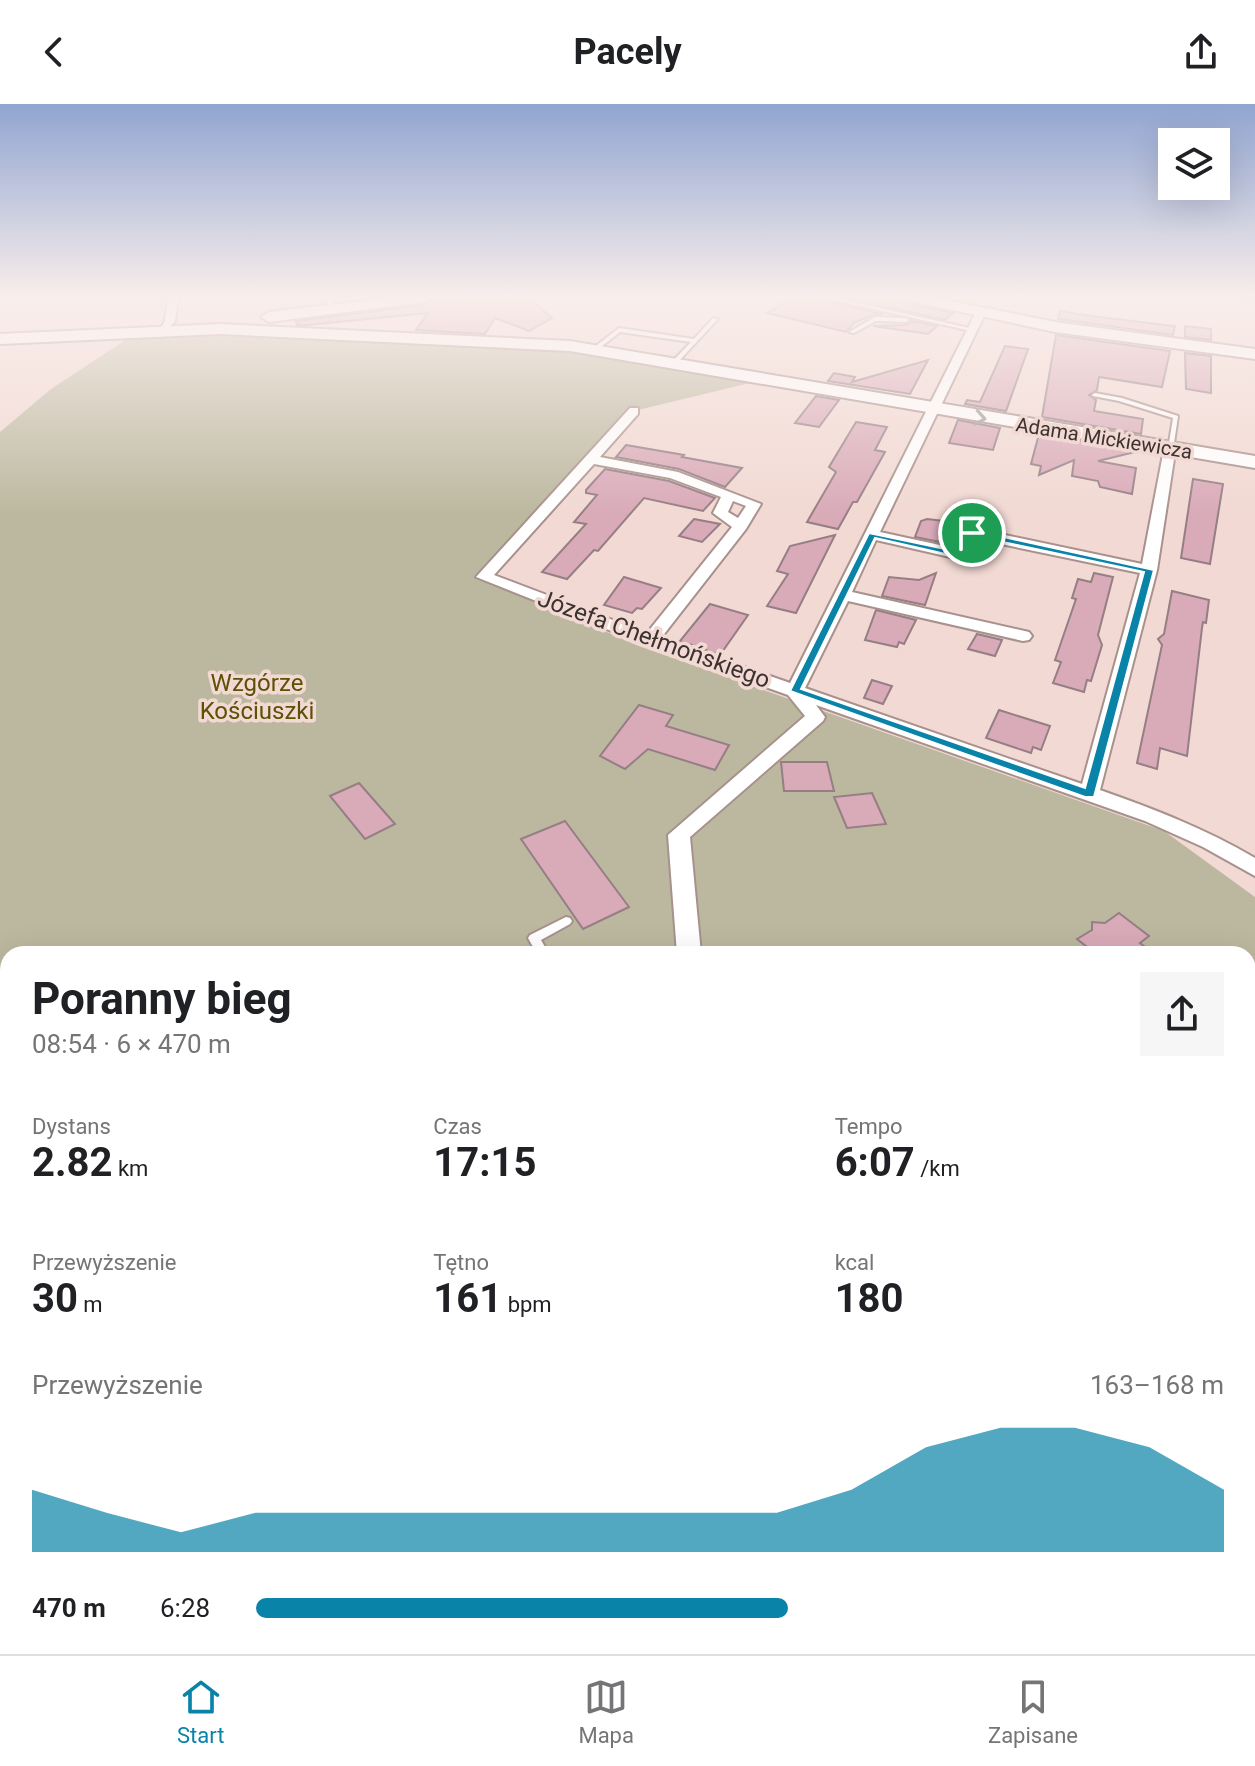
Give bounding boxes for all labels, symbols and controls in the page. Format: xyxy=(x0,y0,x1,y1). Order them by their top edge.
icon: back xyxy=(32,30,76,74)
icon: share xyxy=(1179,30,1223,74)
text: Pacely xyxy=(573,31,682,73)
map controls xyxy=(1158,128,1230,200)
button: layers xyxy=(1158,128,1230,200)
one-way arrow xyxy=(973,408,987,425)
street label: Adama Mickiewicza xyxy=(1014,412,1194,464)
pin xyxy=(938,499,1006,567)
icon: arrive xyxy=(950,511,994,555)
street label: Józefa Chełmońskiego xyxy=(534,584,774,694)
park label: Wzgórze Kościuszki xyxy=(200,669,314,725)
button: share xyxy=(1140,972,1224,1056)
text: Poranny bieg xyxy=(32,973,292,1025)
text: 08:54 · 6 × 470 m xyxy=(32,1029,231,1059)
text: Dystans xyxy=(32,1114,111,1139)
text: Czas xyxy=(433,1114,482,1139)
text: Tempo xyxy=(835,1114,903,1139)
text: 2.82 xyxy=(32,1139,112,1186)
text: 17:15 xyxy=(433,1139,536,1186)
text: 6:07 xyxy=(835,1139,915,1186)
text: km xyxy=(112,1156,148,1181)
text: /km xyxy=(915,1156,960,1181)
text: Przewyższenie xyxy=(32,1250,177,1275)
text: Tętno xyxy=(433,1250,489,1275)
text: kcal xyxy=(835,1250,874,1275)
text: 30 xyxy=(32,1275,78,1322)
text: 161 xyxy=(433,1275,502,1322)
text: 180 xyxy=(835,1275,904,1322)
text: m xyxy=(78,1292,103,1317)
text: bpm xyxy=(502,1292,552,1317)
text: Przewyższenie xyxy=(32,1370,203,1400)
text: 163–168 m xyxy=(1090,1370,1224,1400)
text: 470 m xyxy=(32,1593,106,1623)
text: 6:28 xyxy=(160,1593,210,1623)
tab: Start xyxy=(177,1675,224,1748)
tab: Mapa xyxy=(578,1675,634,1748)
tab: Zapisane xyxy=(988,1675,1078,1748)

